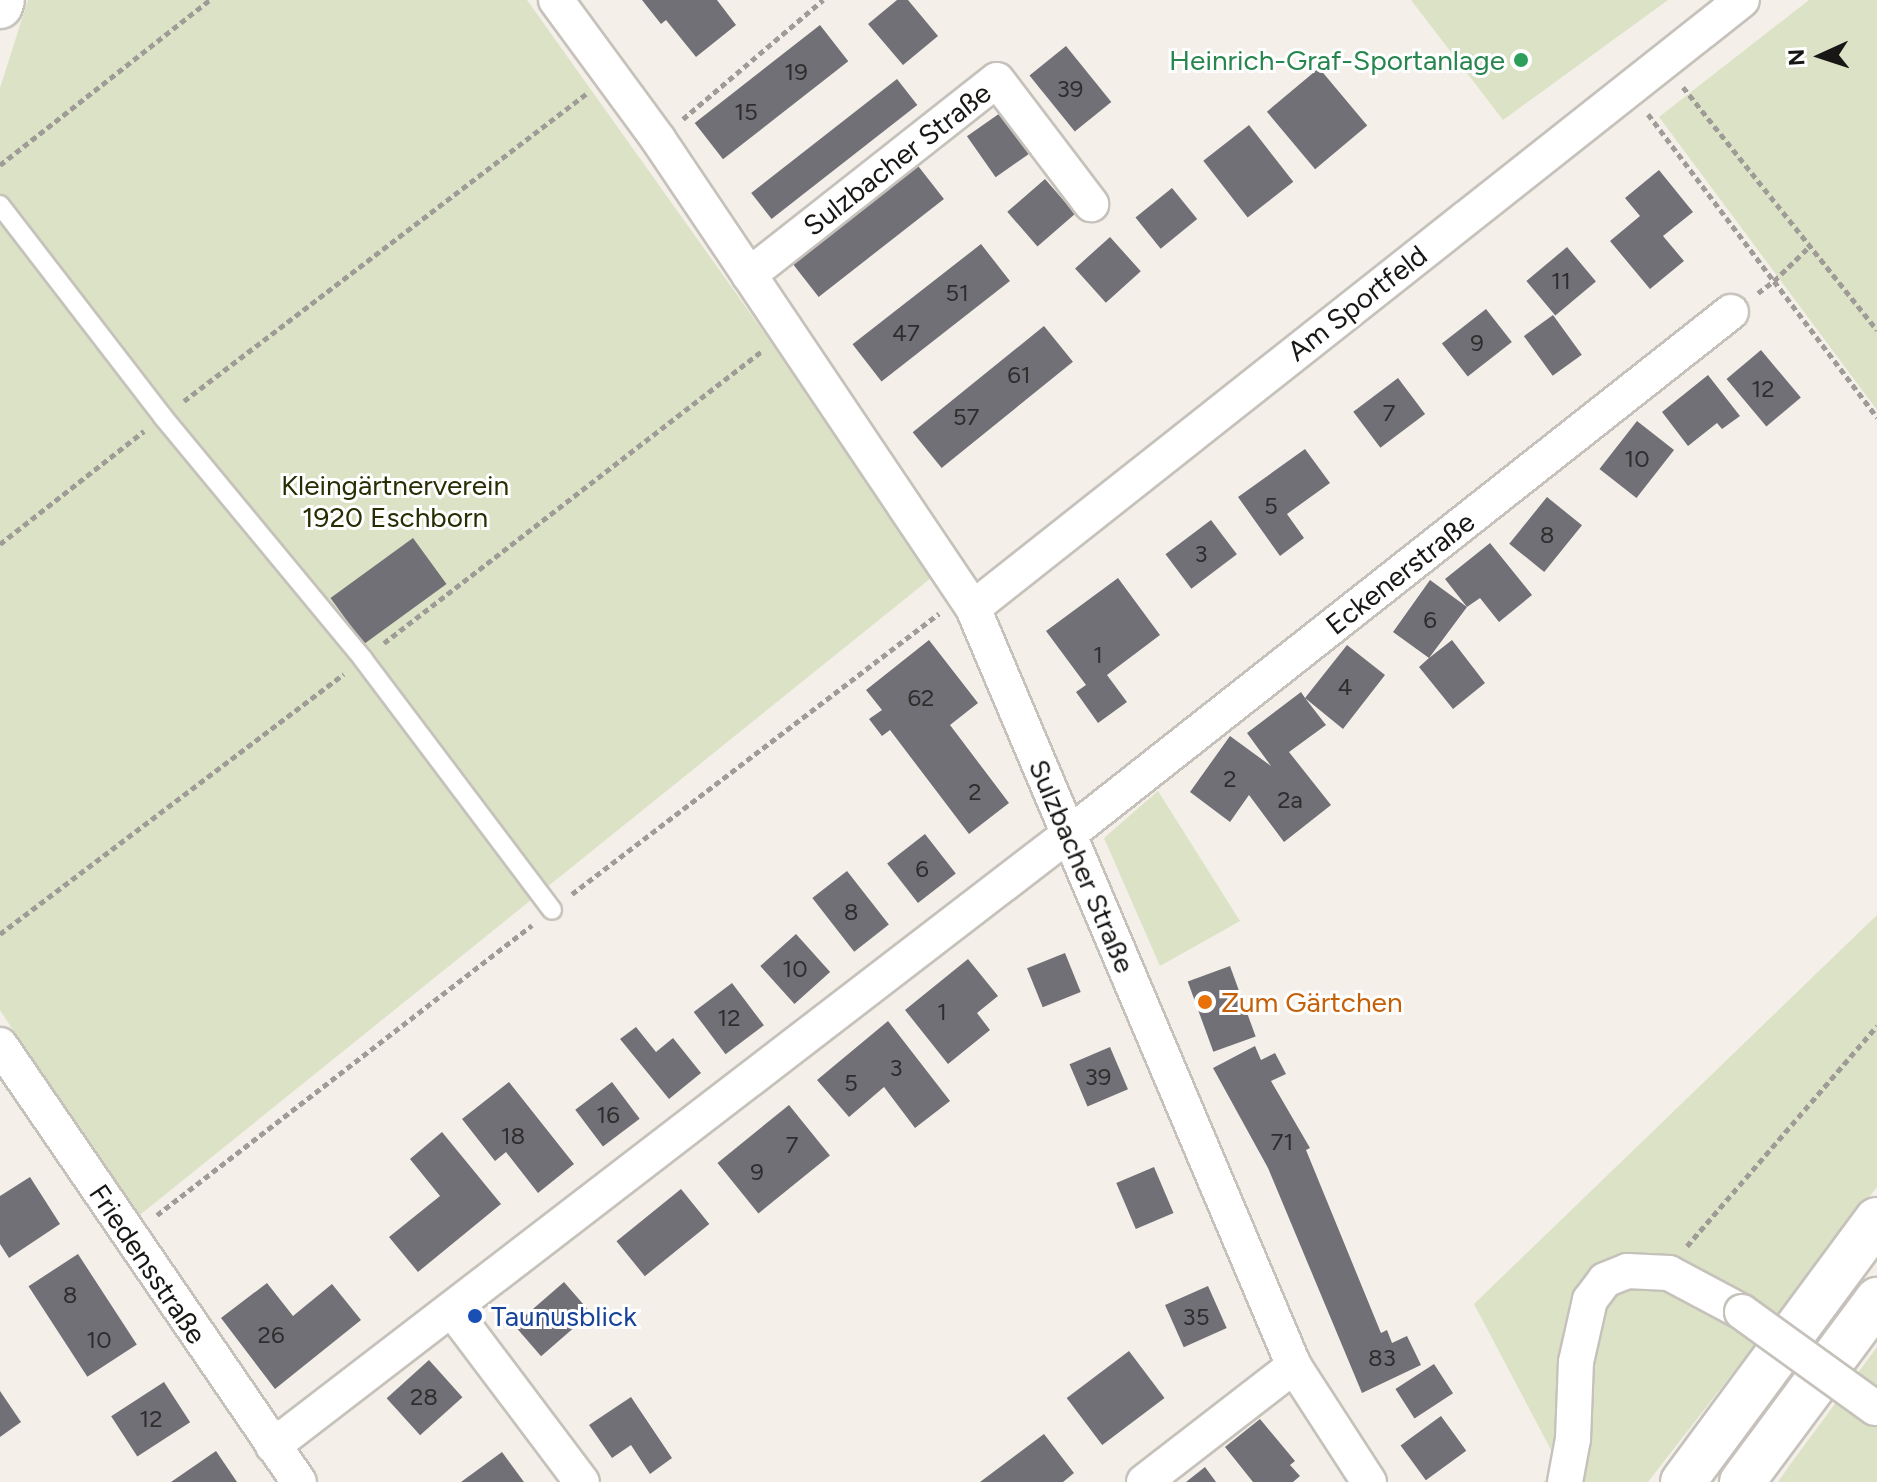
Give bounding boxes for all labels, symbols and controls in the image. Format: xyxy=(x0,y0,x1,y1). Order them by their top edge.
north arrow xyxy=(1781,16,1861,96)
place label: Heinrich-Graf-Sportanlage xyxy=(1169,43,1505,77)
text: N xyxy=(1783,48,1810,66)
marker: Heinrich-Graf-Sportanlage xyxy=(1512,51,1530,69)
house number: 19 xyxy=(784,58,808,86)
street label: Sulzbacher Straße xyxy=(797,75,997,243)
house number: 39 xyxy=(1057,75,1083,103)
house number: 15 xyxy=(734,98,758,126)
street label: Am Sportfeld xyxy=(1281,238,1433,368)
house number: 11 xyxy=(1551,267,1571,295)
house number: 51 xyxy=(945,279,969,307)
house number: 47 xyxy=(892,319,920,347)
house number: 9 xyxy=(1470,329,1484,357)
house number: 61 xyxy=(1007,361,1031,389)
house number: 12 xyxy=(1751,375,1775,403)
house number: 7 xyxy=(1383,399,1395,427)
house number: 57 xyxy=(953,403,979,431)
house number: 10 xyxy=(1624,445,1650,473)
park label: Kleingärtnerverein 1920 Eschborn xyxy=(281,468,509,534)
house number: 5 xyxy=(1264,492,1278,520)
street label: Eckenerstraße xyxy=(1319,505,1481,641)
house number: 8 xyxy=(1540,521,1554,549)
house number: 3 xyxy=(1194,540,1208,568)
house number: 6 xyxy=(1423,606,1437,634)
house number: 1 xyxy=(1093,641,1103,669)
house number: 4 xyxy=(1338,673,1352,701)
house number: 62 xyxy=(908,684,934,712)
street label: Sulzbacher Straße xyxy=(1022,754,1142,978)
house number: 2 xyxy=(1223,765,1237,793)
house number: 2 xyxy=(968,778,982,806)
house number: 2a xyxy=(1277,786,1303,814)
house number: 6 xyxy=(915,855,929,883)
house number: 8 xyxy=(844,898,858,926)
house number: 10 xyxy=(782,955,808,983)
place label: Zum Gärtchen xyxy=(1221,985,1403,1019)
marker: Zum Gärtchen xyxy=(1196,993,1214,1011)
house number: 1 xyxy=(937,998,947,1026)
house number: 12 xyxy=(717,1004,741,1032)
house number: 3 xyxy=(889,1054,903,1082)
house number: 39 xyxy=(1085,1063,1111,1091)
house number: 5 xyxy=(844,1069,858,1097)
house number: 16 xyxy=(596,1101,620,1129)
house number: 18 xyxy=(501,1122,525,1150)
house number: 71 xyxy=(1271,1128,1293,1156)
house number: 7 xyxy=(786,1131,798,1159)
house number: 9 xyxy=(750,1158,764,1186)
street label: Friedensstraße xyxy=(82,1178,214,1350)
house number: 8 xyxy=(63,1281,77,1309)
place label: Taunusblick xyxy=(491,1299,637,1333)
house number: 35 xyxy=(1183,1303,1209,1331)
marker: Taunusblick xyxy=(466,1307,484,1325)
house number: 26 xyxy=(258,1321,284,1349)
house number: 10 xyxy=(86,1326,112,1354)
house number: 83 xyxy=(1368,1344,1396,1372)
house number: 28 xyxy=(410,1383,438,1411)
house number: 12 xyxy=(139,1405,163,1433)

